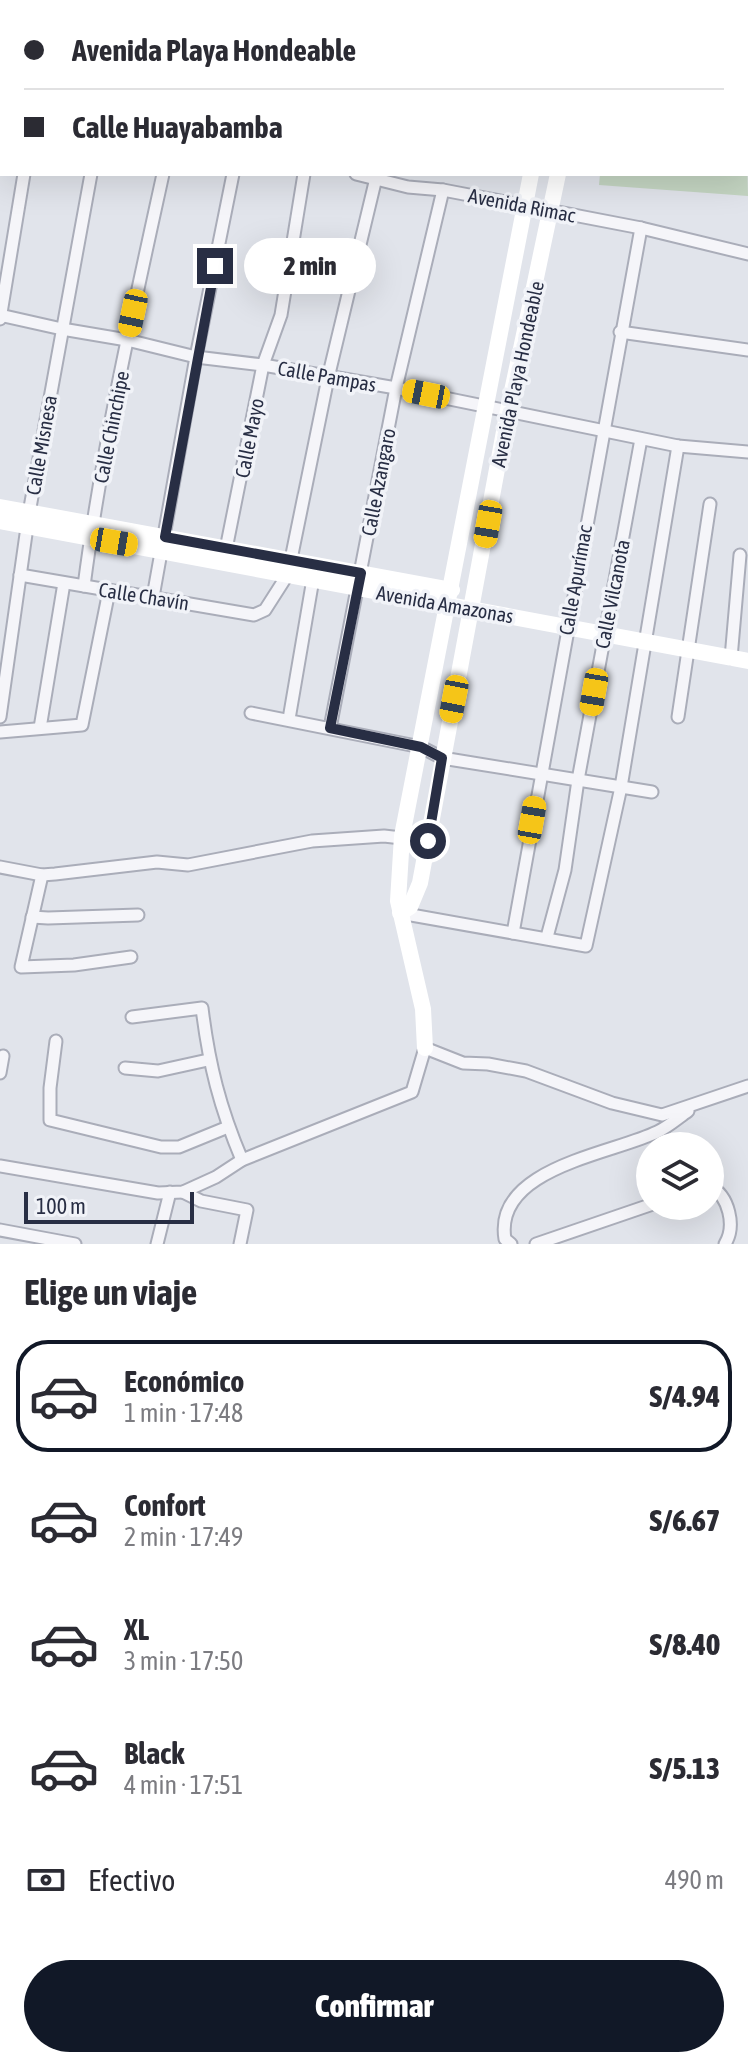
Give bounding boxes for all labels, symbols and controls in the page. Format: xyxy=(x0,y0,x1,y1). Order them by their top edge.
text: Avenida Playa Hondeable xyxy=(72,33,356,67)
text: Calle Huayabamba xyxy=(72,110,283,144)
street label: Avenida Rimac xyxy=(467,183,578,227)
callout: 2 min xyxy=(243,238,375,294)
route end xyxy=(197,248,233,284)
text: 2 min xyxy=(283,251,337,281)
street label: Avenida Playa Hondeable xyxy=(486,279,548,469)
car xyxy=(116,287,150,339)
street label: Calle Pampas xyxy=(276,356,378,396)
street label: Calle Chinchipe xyxy=(89,369,133,485)
car xyxy=(400,378,452,410)
street label: Calle Misnesa xyxy=(21,393,61,497)
street label: Calle Mayo xyxy=(230,396,268,480)
street label: Calle Azangaro xyxy=(356,426,400,538)
car xyxy=(472,498,504,550)
street label: Calle Apurímac xyxy=(554,523,596,637)
car xyxy=(88,526,140,558)
street label: Calle Vilcanota xyxy=(590,537,634,651)
street label: Calle Chavín xyxy=(97,578,191,614)
street label: Avenida Amazonas xyxy=(375,581,515,627)
car xyxy=(578,666,610,718)
car xyxy=(438,673,470,725)
car xyxy=(516,794,548,846)
route start xyxy=(410,823,446,859)
map controls xyxy=(636,1132,724,1220)
button: layers xyxy=(636,1132,724,1220)
scale bar xyxy=(24,1188,194,1224)
text: 100 m xyxy=(36,1193,86,1219)
text: Elige un viaje xyxy=(24,1271,197,1313)
icon: car xyxy=(28,1360,100,1432)
text: Económico xyxy=(124,1364,244,1398)
text: S/4.94 xyxy=(650,1379,720,1413)
text: 1 min · 17:48 xyxy=(124,1398,243,1428)
icon: car xyxy=(28,1484,100,1556)
text: Confort xyxy=(124,1488,206,1522)
text: S/6.67 xyxy=(650,1503,720,1537)
text: 2 min · 17:49 xyxy=(124,1522,243,1552)
icon: car xyxy=(28,1608,100,1680)
text: XL xyxy=(124,1612,149,1646)
text: S/8.40 xyxy=(650,1627,720,1661)
text: 3 min · 17:50 xyxy=(124,1646,243,1676)
icon: car xyxy=(28,1732,100,1804)
text: Black xyxy=(124,1736,184,1770)
text: S/5.13 xyxy=(650,1751,720,1785)
text: 4 min · 17:51 xyxy=(124,1770,243,1800)
icon: cash xyxy=(24,1858,68,1902)
text: Efectivo xyxy=(88,1863,175,1897)
text: 490 m xyxy=(665,1865,724,1895)
button: Confirmar xyxy=(24,1960,724,2052)

